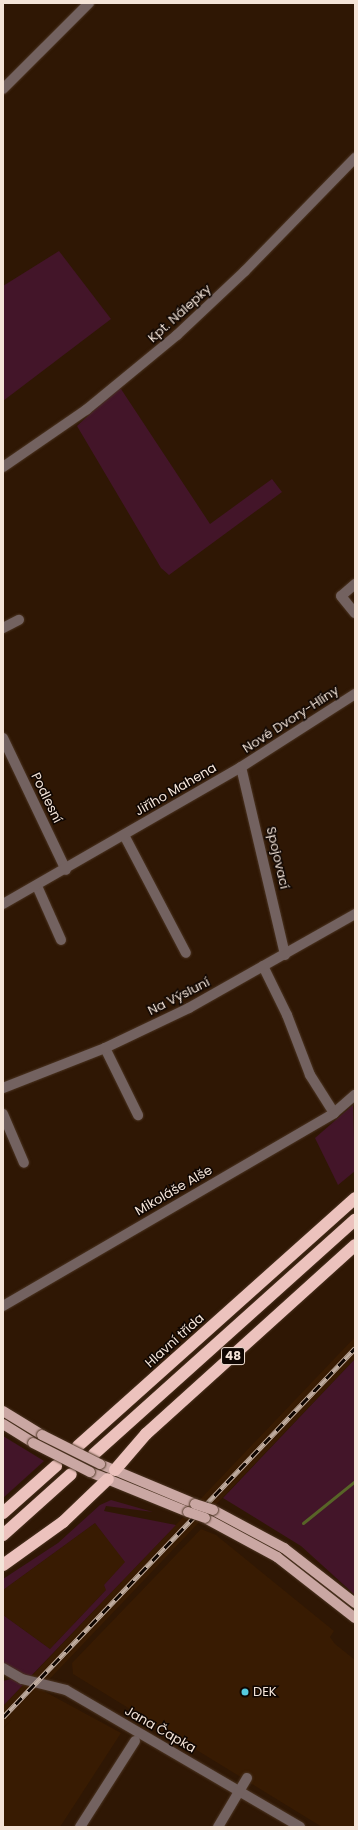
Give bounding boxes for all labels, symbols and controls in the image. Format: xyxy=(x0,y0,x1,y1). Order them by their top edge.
street label: Kpt. Nálepky xyxy=(145,282,215,346)
street label: Nové Dvory-Hlíny xyxy=(240,683,342,757)
street label: Jiřího Mahena xyxy=(132,760,220,820)
street label: Podlesní xyxy=(27,770,65,826)
street label: Spojovací xyxy=(262,825,292,891)
street label: Na Výsluní xyxy=(145,975,213,1019)
street label: Mikoláše Alše xyxy=(133,1163,215,1219)
street label: Hlavní třída xyxy=(142,1311,208,1371)
road number: 48 xyxy=(221,1346,245,1366)
place label: DEK xyxy=(253,1684,277,1700)
marker: DEK xyxy=(240,1687,250,1697)
street label: Jana Čapka xyxy=(122,1703,198,1757)

